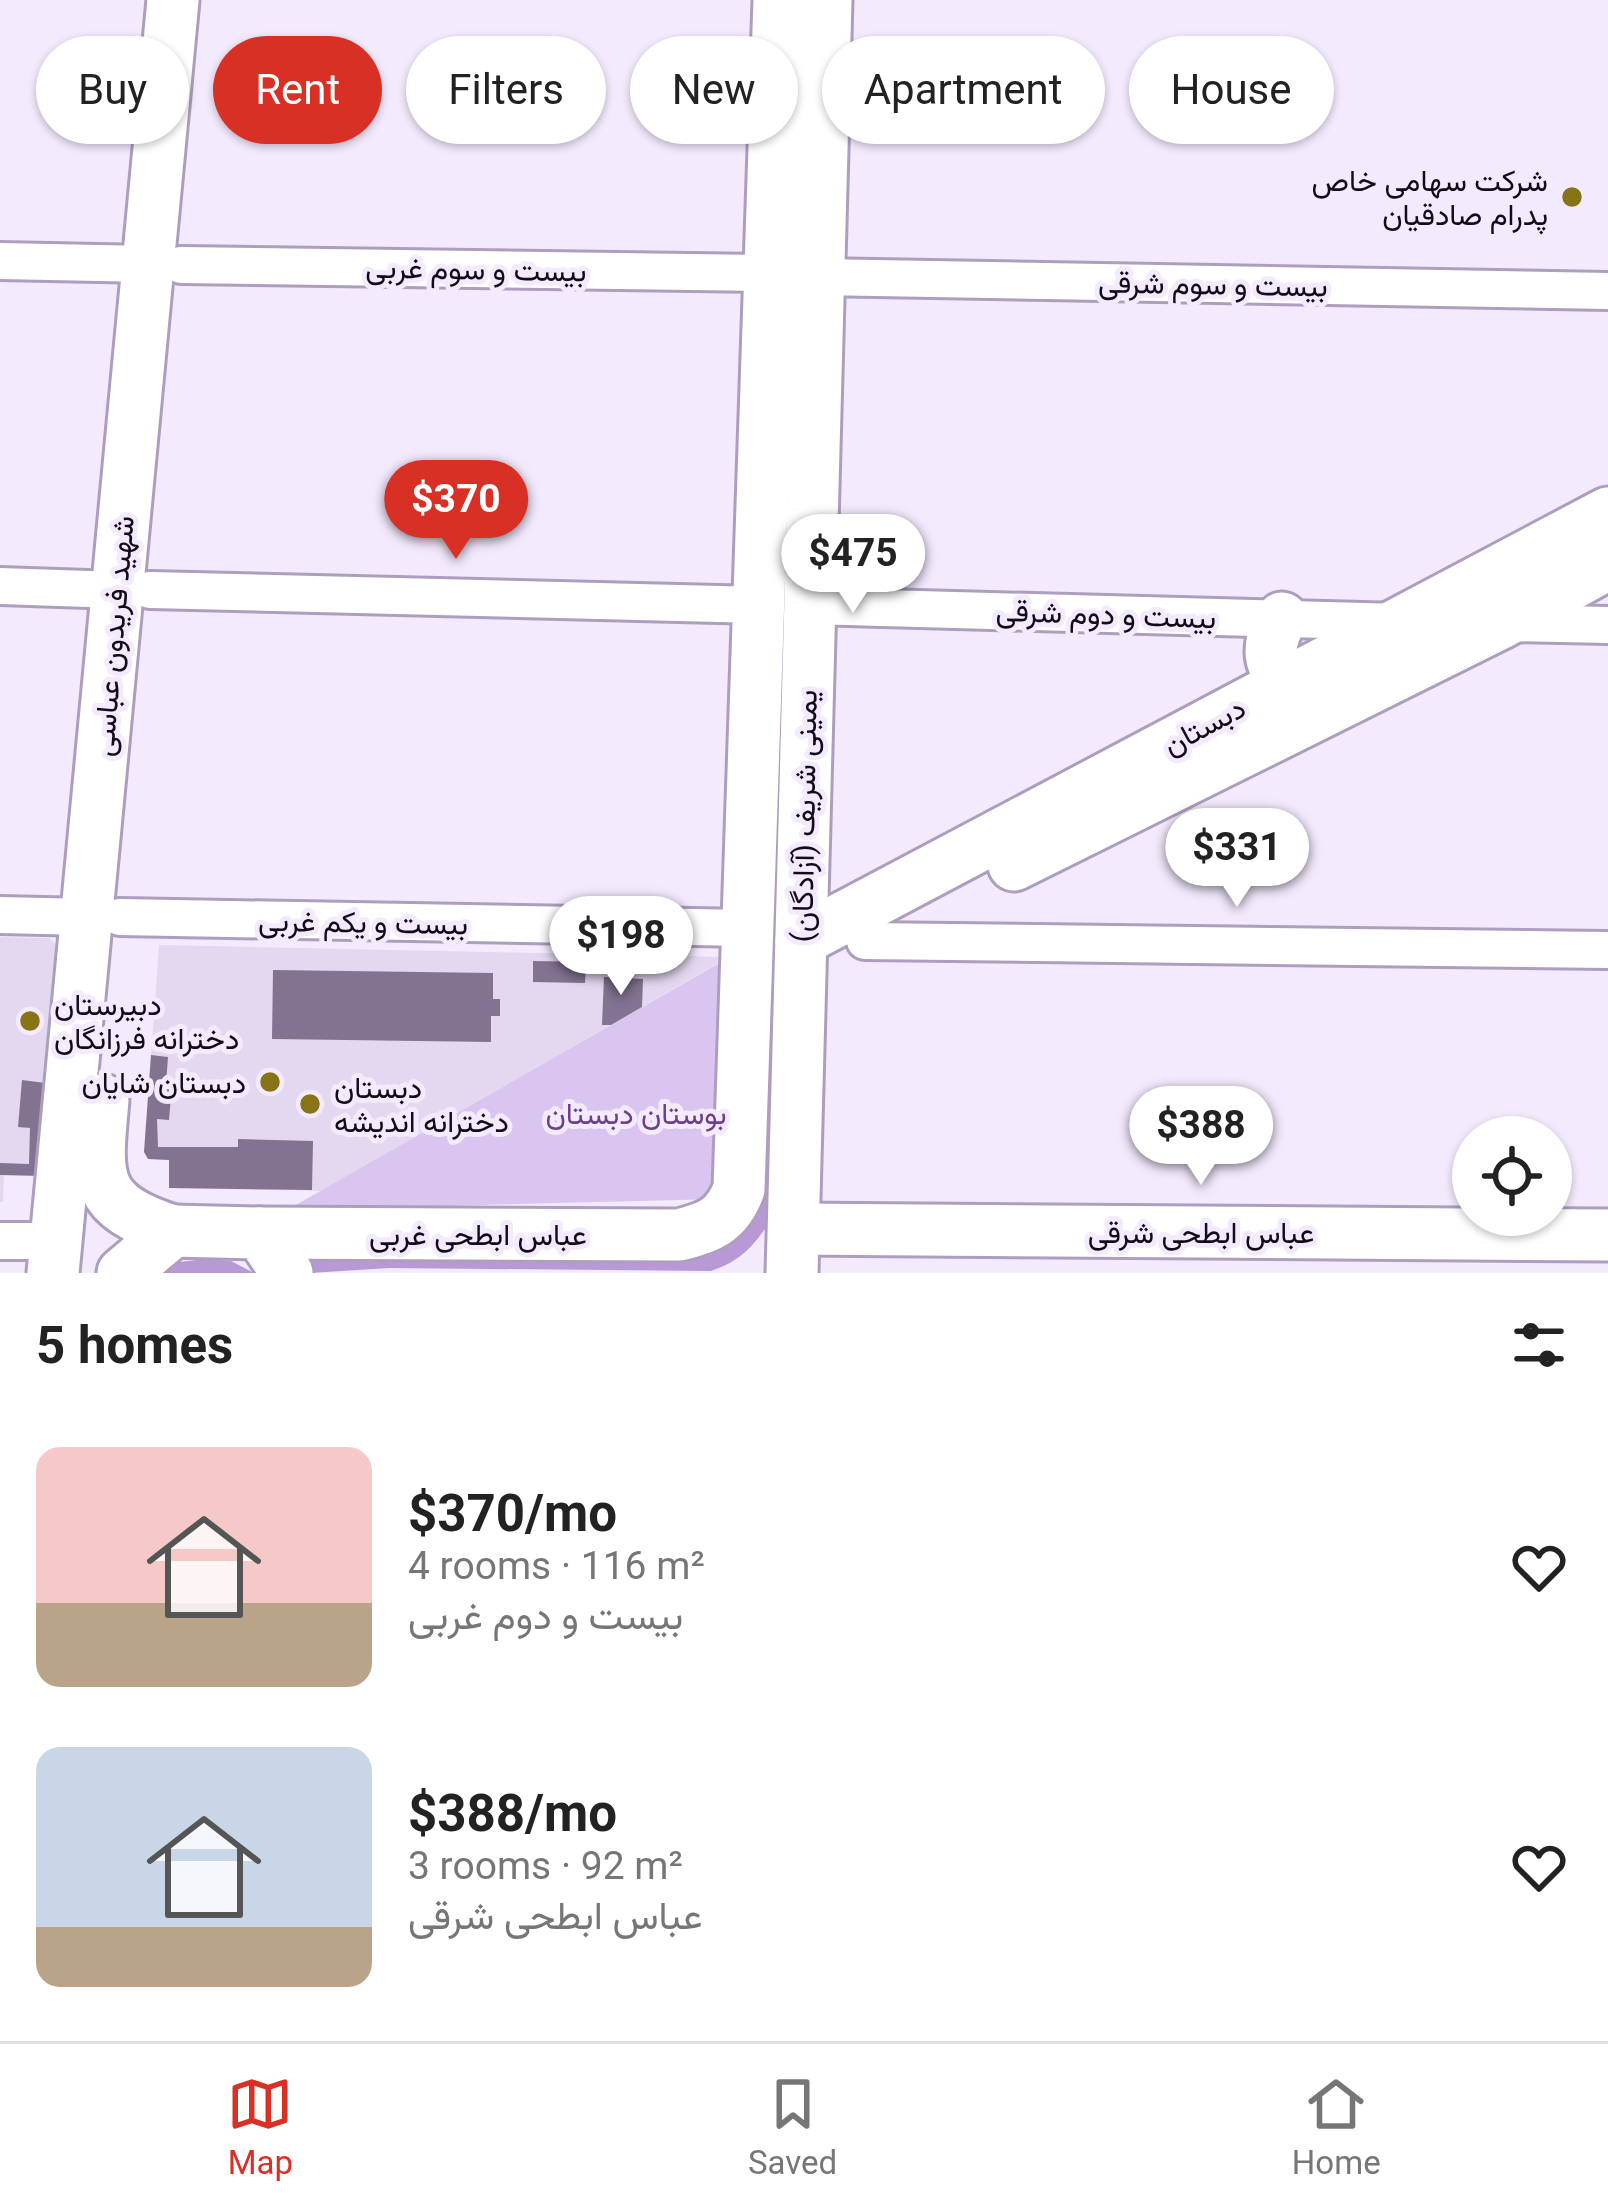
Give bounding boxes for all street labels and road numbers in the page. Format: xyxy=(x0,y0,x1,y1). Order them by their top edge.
street label: بیست و سوم غربی xyxy=(365,250,587,290)
street label: بیست و سوم شرقی xyxy=(1098,264,1328,306)
street label: شهید فریدون عباسی xyxy=(85,514,142,758)
street label: بیست و دوم شرقی xyxy=(995,593,1217,637)
street label: یمینی شریف (آزادگان) xyxy=(784,689,825,943)
street label: دبستان xyxy=(1157,690,1251,762)
street label: بیست و یکم غربی xyxy=(258,903,468,943)
street label: عباس ابطحی شرقی xyxy=(1088,1215,1314,1251)
street label: عباس ابطحی غربی xyxy=(369,1217,587,1253)

